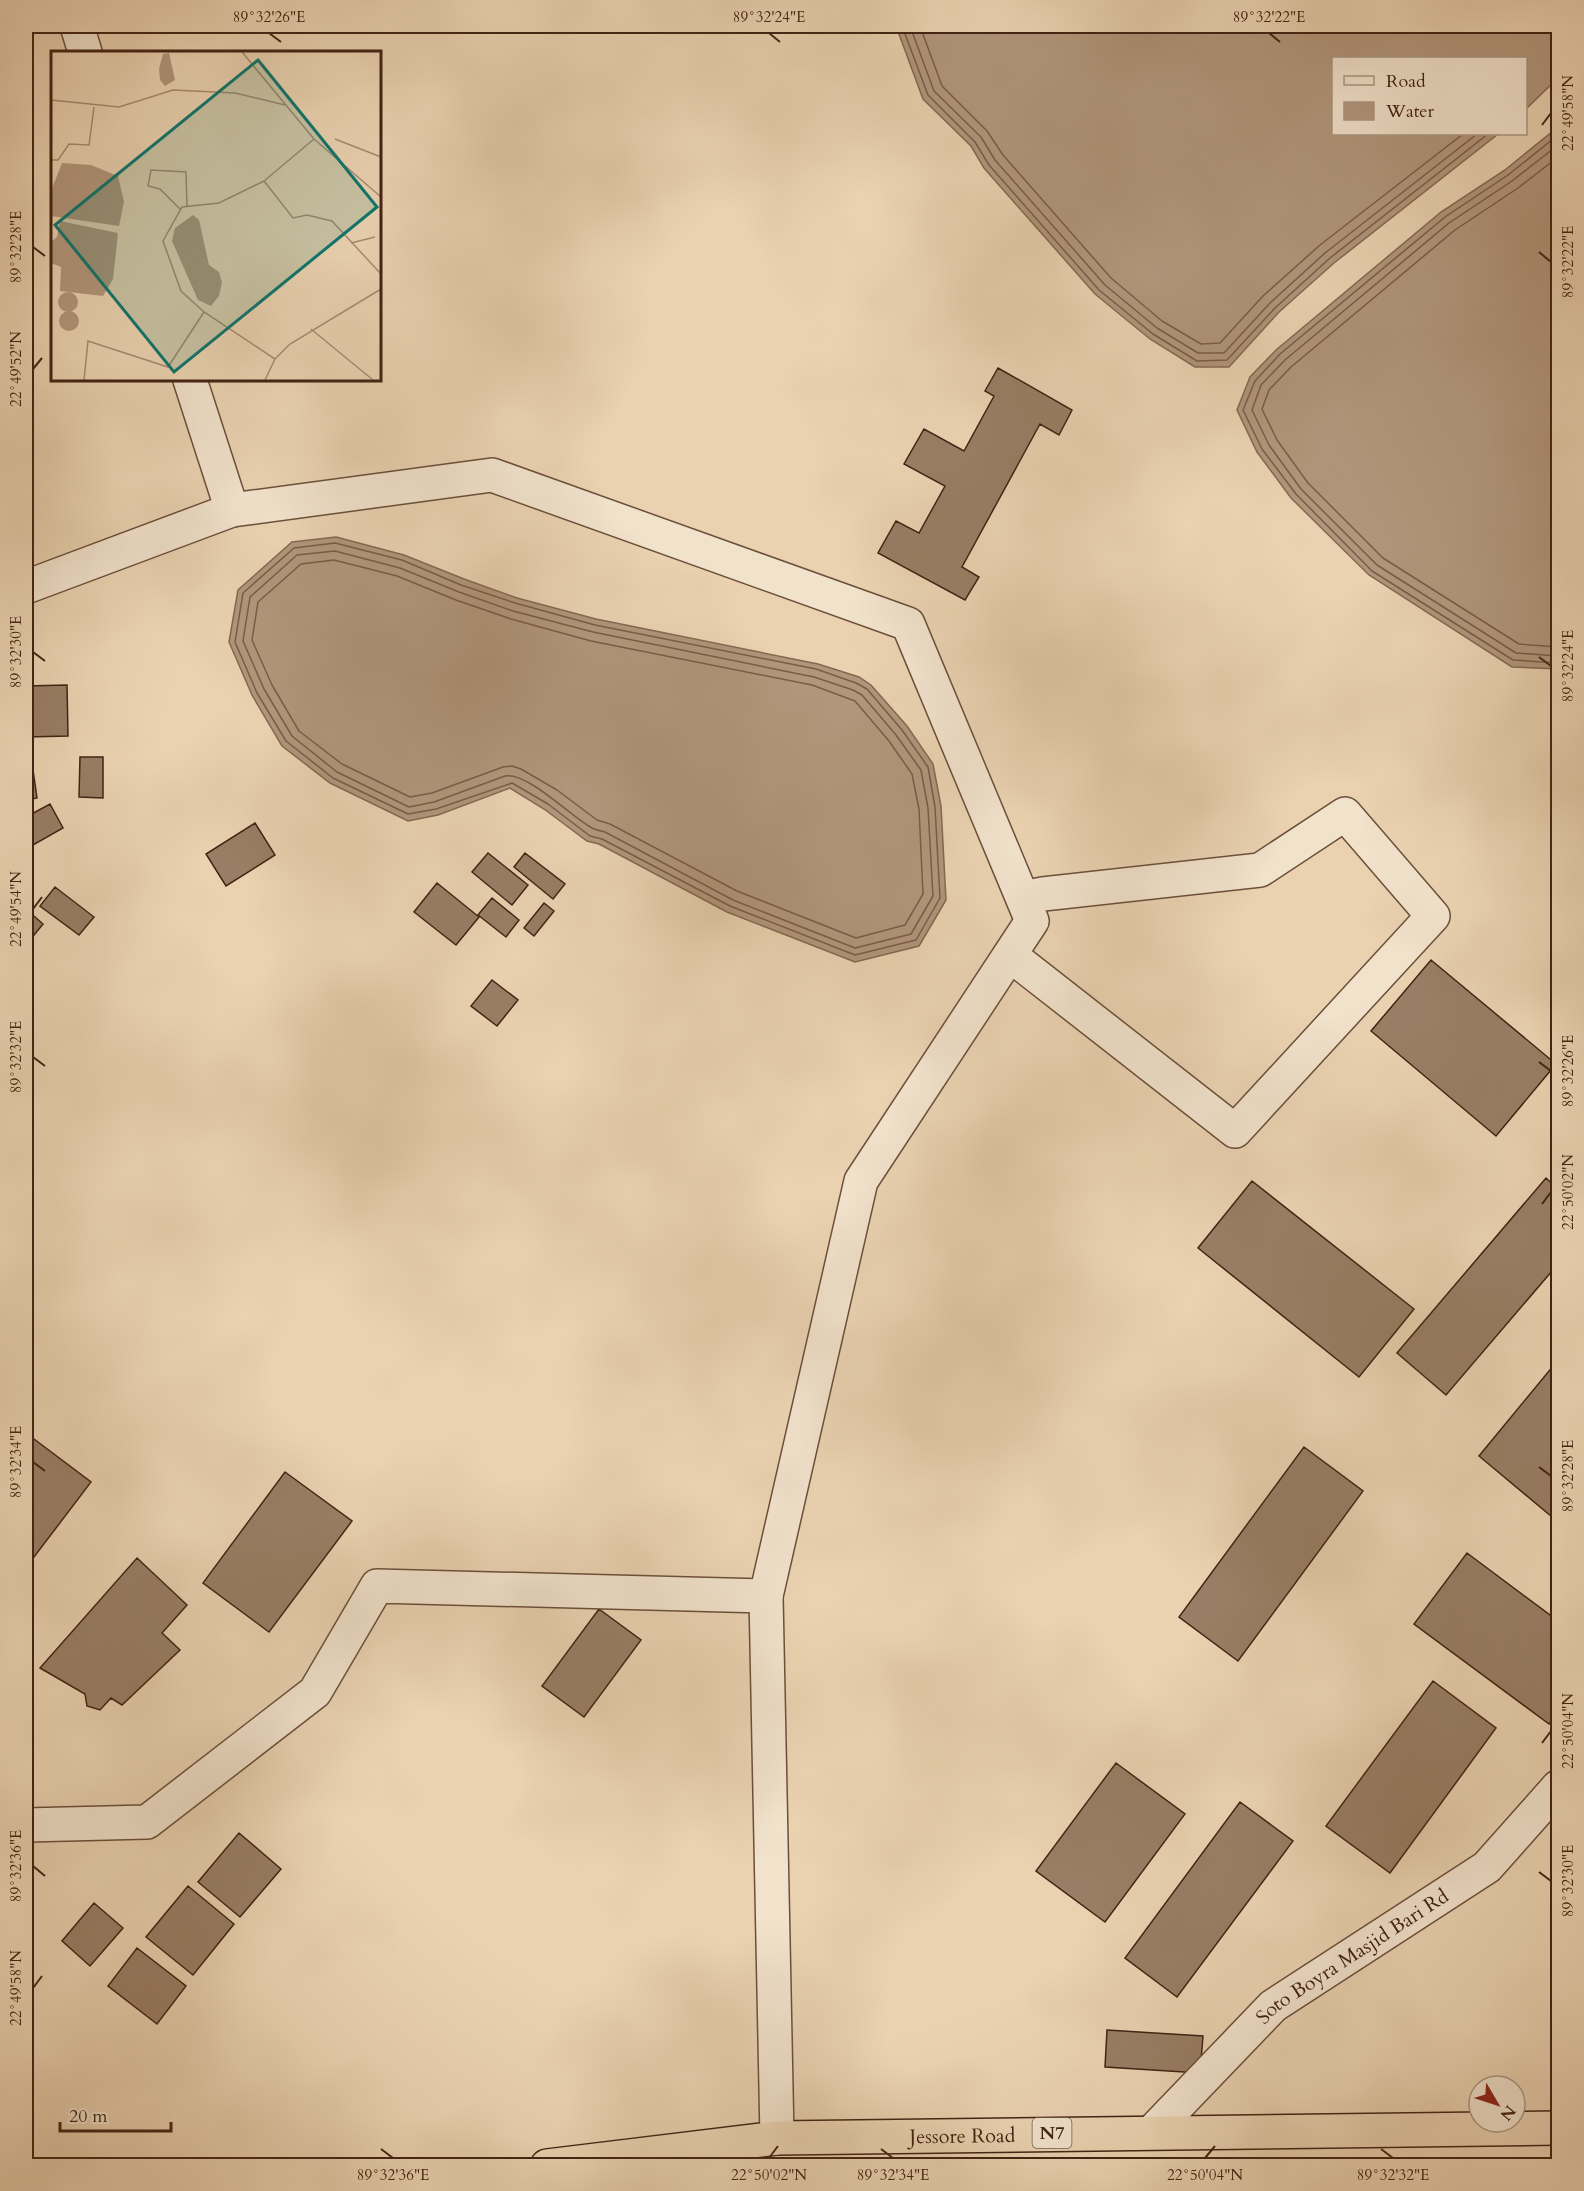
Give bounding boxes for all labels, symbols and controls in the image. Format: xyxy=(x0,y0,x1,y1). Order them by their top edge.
text: 89°32'26"E xyxy=(233,7,305,27)
text: 89°32'24"E xyxy=(733,7,805,27)
text: 89°32'22"E xyxy=(1233,7,1305,27)
inset map xyxy=(51,51,381,381)
legend xyxy=(1332,57,1527,135)
text: Road xyxy=(1386,69,1426,94)
text: 22°49'58"N xyxy=(1558,75,1578,151)
text: Water xyxy=(1385,99,1435,124)
text: 89°32'28"E xyxy=(6,211,26,283)
text: 89°32'22"E xyxy=(1558,226,1578,298)
text: 22°49'52"N xyxy=(6,331,26,407)
text: 89°32'30"E xyxy=(6,616,26,688)
text: 89°32'24"E xyxy=(1558,630,1578,702)
text: 22°49'54"N xyxy=(6,871,26,947)
text: 89°32'32"E xyxy=(6,1021,26,1093)
text: 89°32'26"E xyxy=(1558,1035,1578,1107)
text: 22°50'02"N xyxy=(1558,1154,1578,1230)
text: 89°32'34"E xyxy=(6,1426,26,1498)
text: 89°32'28"E xyxy=(1558,1440,1578,1512)
text: 22°50'04"N xyxy=(1558,1693,1578,1769)
text: 89°32'36"E xyxy=(6,1830,26,1902)
text: 89°32'30"E xyxy=(1558,1845,1578,1917)
street label: Soto Boyra Masjid Bari Rd xyxy=(1250,1882,1454,2030)
text: 22°49'58"N xyxy=(6,1950,26,2026)
north arrow xyxy=(1467,2074,1527,2134)
scale bar xyxy=(60,2095,171,2133)
text: N xyxy=(1495,2100,1521,2125)
text: 20 m xyxy=(69,2104,108,2129)
road number: N7 xyxy=(1032,2118,1072,2148)
street label: Jessore Road xyxy=(906,2121,1016,2150)
text: 89°32'36"E xyxy=(357,2165,429,2185)
text: 22°50'02"N xyxy=(731,2165,807,2185)
text: 89°32'34"E xyxy=(857,2165,929,2185)
text: 22°50'04"N xyxy=(1167,2165,1243,2185)
text: 89°32'32"E xyxy=(1357,2165,1429,2185)

